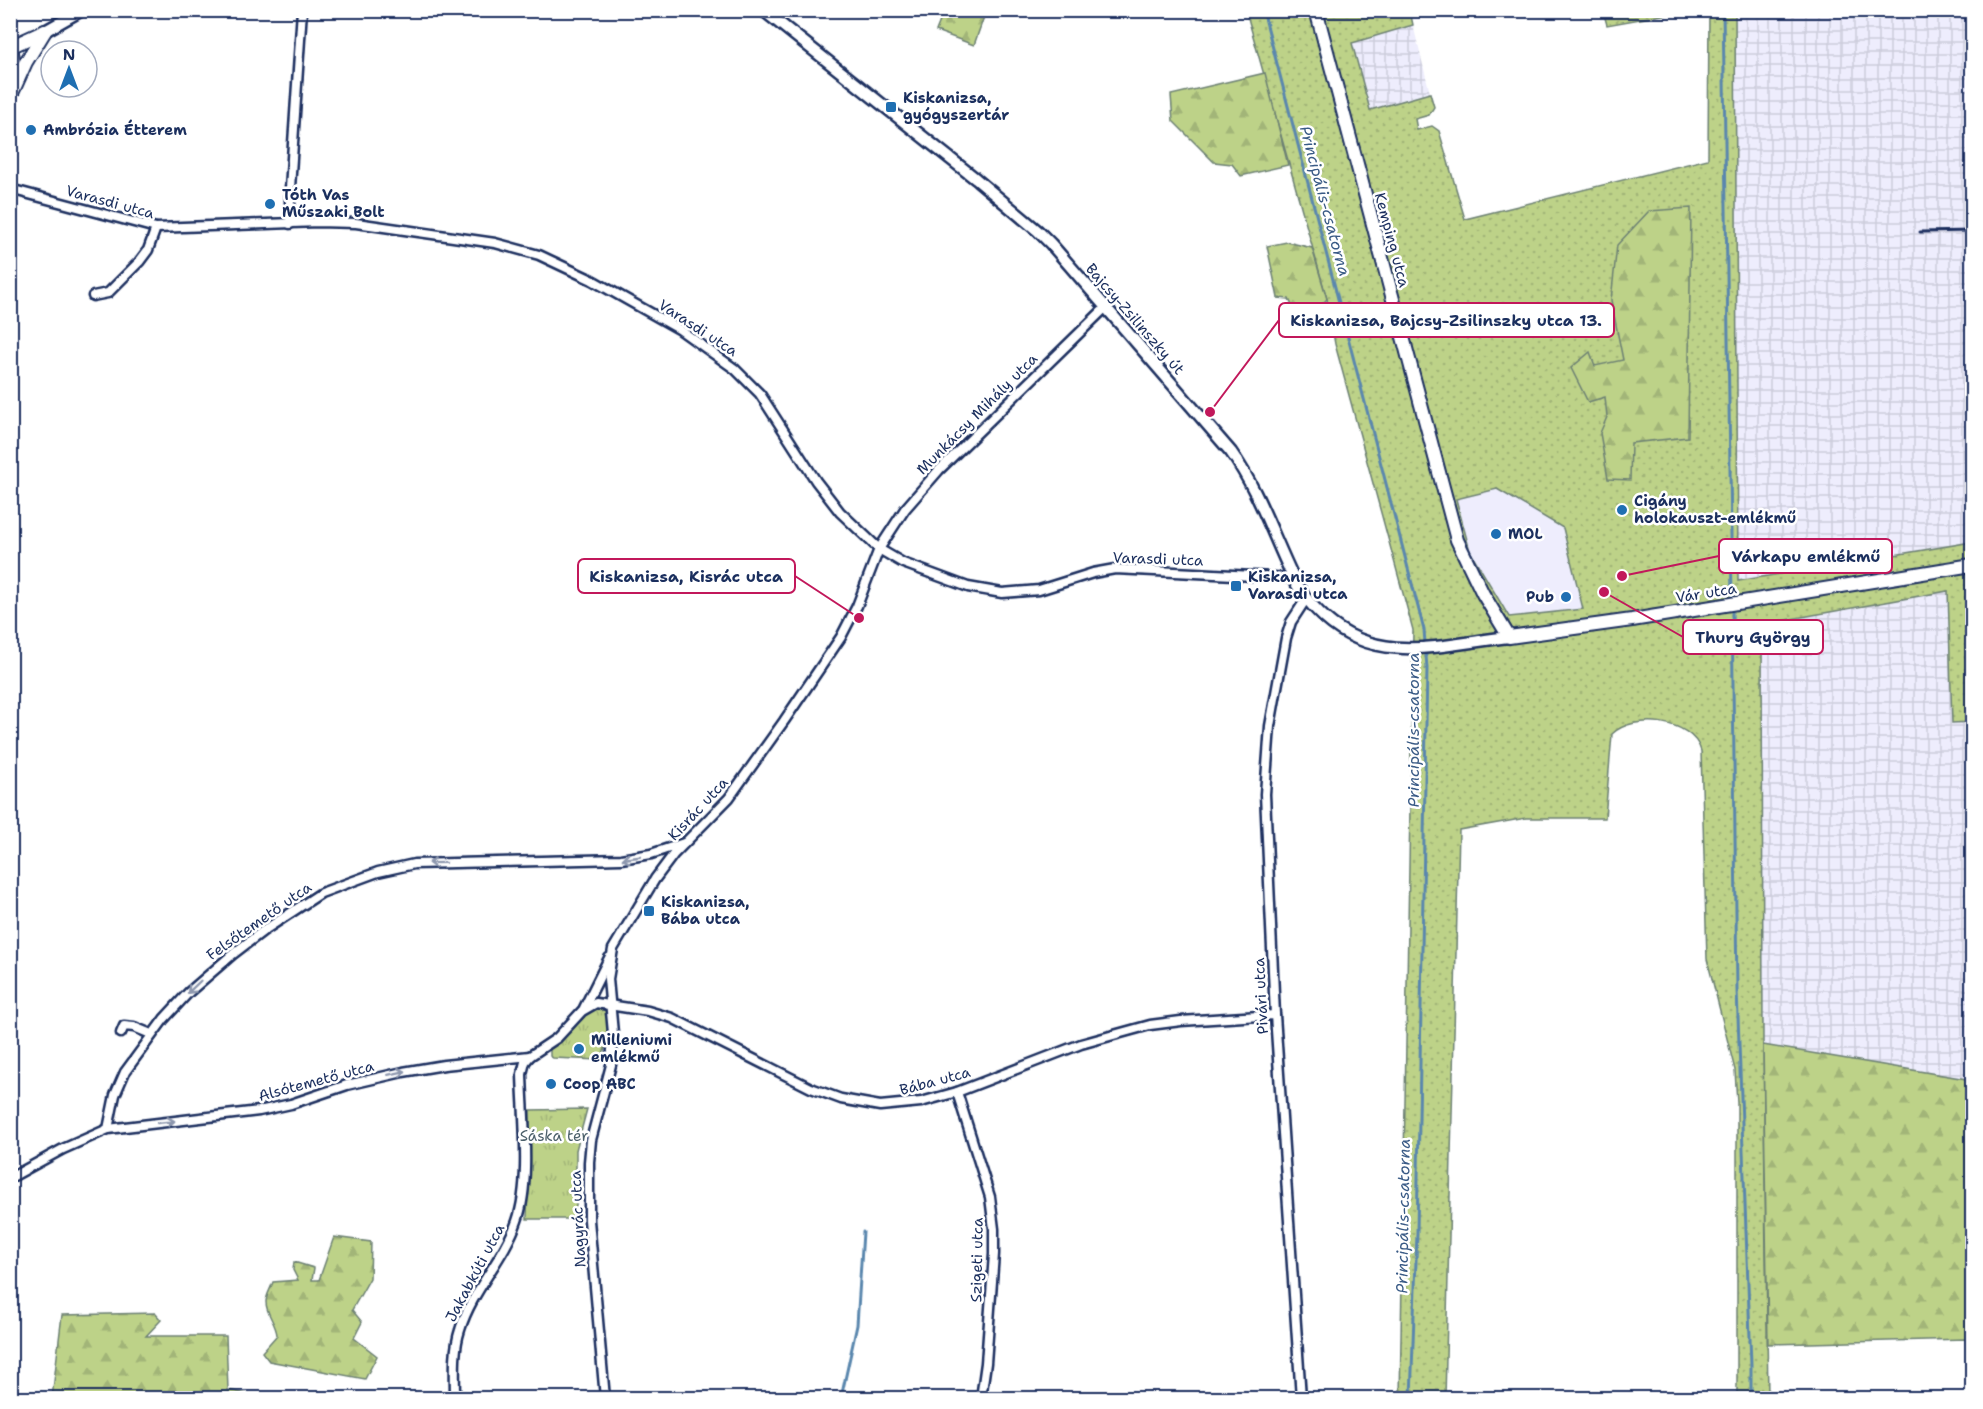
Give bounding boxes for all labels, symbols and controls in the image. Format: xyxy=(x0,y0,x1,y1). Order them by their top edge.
north arrow xyxy=(39,39,99,99)
text: N xyxy=(63,44,75,65)
place label: Kiskanizsa, gyógyszertár xyxy=(903,88,1009,125)
marker: Kiskanizsa, gyógyszertár xyxy=(884,100,898,114)
place label: Ambrózia Étterem xyxy=(43,119,187,140)
marker: Ambrózia Étterem xyxy=(24,123,38,137)
water label: Principális-csatorna xyxy=(1295,124,1355,278)
street label: Varasdi utca xyxy=(64,181,157,224)
place label: Tóth Vas Műszaki Bolt xyxy=(282,185,384,222)
street label: Kemping utca xyxy=(1370,190,1414,290)
marker: Tóth Vas Műszaki Bolt xyxy=(263,197,277,211)
street label: Bajcsy-Zsilinszky út xyxy=(1081,259,1189,379)
street label: Varasdi utca xyxy=(655,295,742,361)
callout: Kiskanizsa, Bajcsy-Zsilinszky utca 13. xyxy=(1279,303,1614,337)
text: Kiskanizsa, Bajcsy-Zsilinszky utca 13. xyxy=(1290,310,1602,331)
street label: Munkácsy Mihály utca xyxy=(912,349,1042,479)
place label: Cigány holokauszt-emlékmű xyxy=(1634,491,1796,528)
marker: Cigány holokauszt-emlékmű xyxy=(1615,503,1629,517)
place label: MOL xyxy=(1508,524,1543,544)
marker: MOL xyxy=(1489,527,1503,541)
callout: Várkapu emlékmű xyxy=(1719,539,1892,573)
text: Várkapu emlékmű xyxy=(1732,546,1880,567)
street label: Varasdi utca xyxy=(1112,547,1204,571)
callout: Kiskanizsa, Kisrác utca xyxy=(578,559,795,593)
text: Kiskanizsa, Kisrác utca xyxy=(589,566,783,587)
place label: Kiskanizsa, Varasdi utca xyxy=(1248,567,1348,604)
street label: Vár utca xyxy=(1674,578,1739,608)
marker: Kiskanizsa, Varasdi utca xyxy=(1229,579,1243,593)
place label: Pub xyxy=(1526,587,1554,607)
marker: Pub xyxy=(1559,590,1573,604)
callout: Thury György xyxy=(1683,620,1823,654)
text: Thury György xyxy=(1695,627,1811,648)
water label: Principális-csatorna xyxy=(1403,653,1424,807)
street label: Kisrác utca xyxy=(663,773,733,845)
one-way arrow xyxy=(622,852,642,863)
one-way arrow xyxy=(427,858,447,869)
street label: Felsőtemető utca xyxy=(202,877,316,965)
place label: Kiskanizsa, Bába utca xyxy=(661,892,750,929)
marker: Kiskanizsa, Bába utca xyxy=(642,904,656,918)
street label: Pivári utca xyxy=(1249,956,1273,1035)
one-way arrow xyxy=(186,980,201,995)
place label: Milleniumi emlékmű xyxy=(591,1030,672,1067)
marker: Milleniumi emlékmű xyxy=(572,1042,586,1056)
street label: Alsótemető utca xyxy=(256,1056,377,1106)
street label: Bába utca xyxy=(897,1062,973,1100)
one-way arrow xyxy=(388,1067,407,1079)
place label: Coop ABC xyxy=(563,1074,636,1094)
marker: Coop ABC xyxy=(544,1077,558,1091)
one-way arrow xyxy=(156,1116,176,1127)
park label: Sáska tér xyxy=(520,1126,588,1146)
water label: Principális-csatorna xyxy=(1391,1138,1415,1294)
street label: Nagyrác utca xyxy=(565,1169,591,1268)
street label: Szigeti utca xyxy=(966,1217,988,1303)
street label: Jakabkúti utca xyxy=(441,1220,510,1325)

